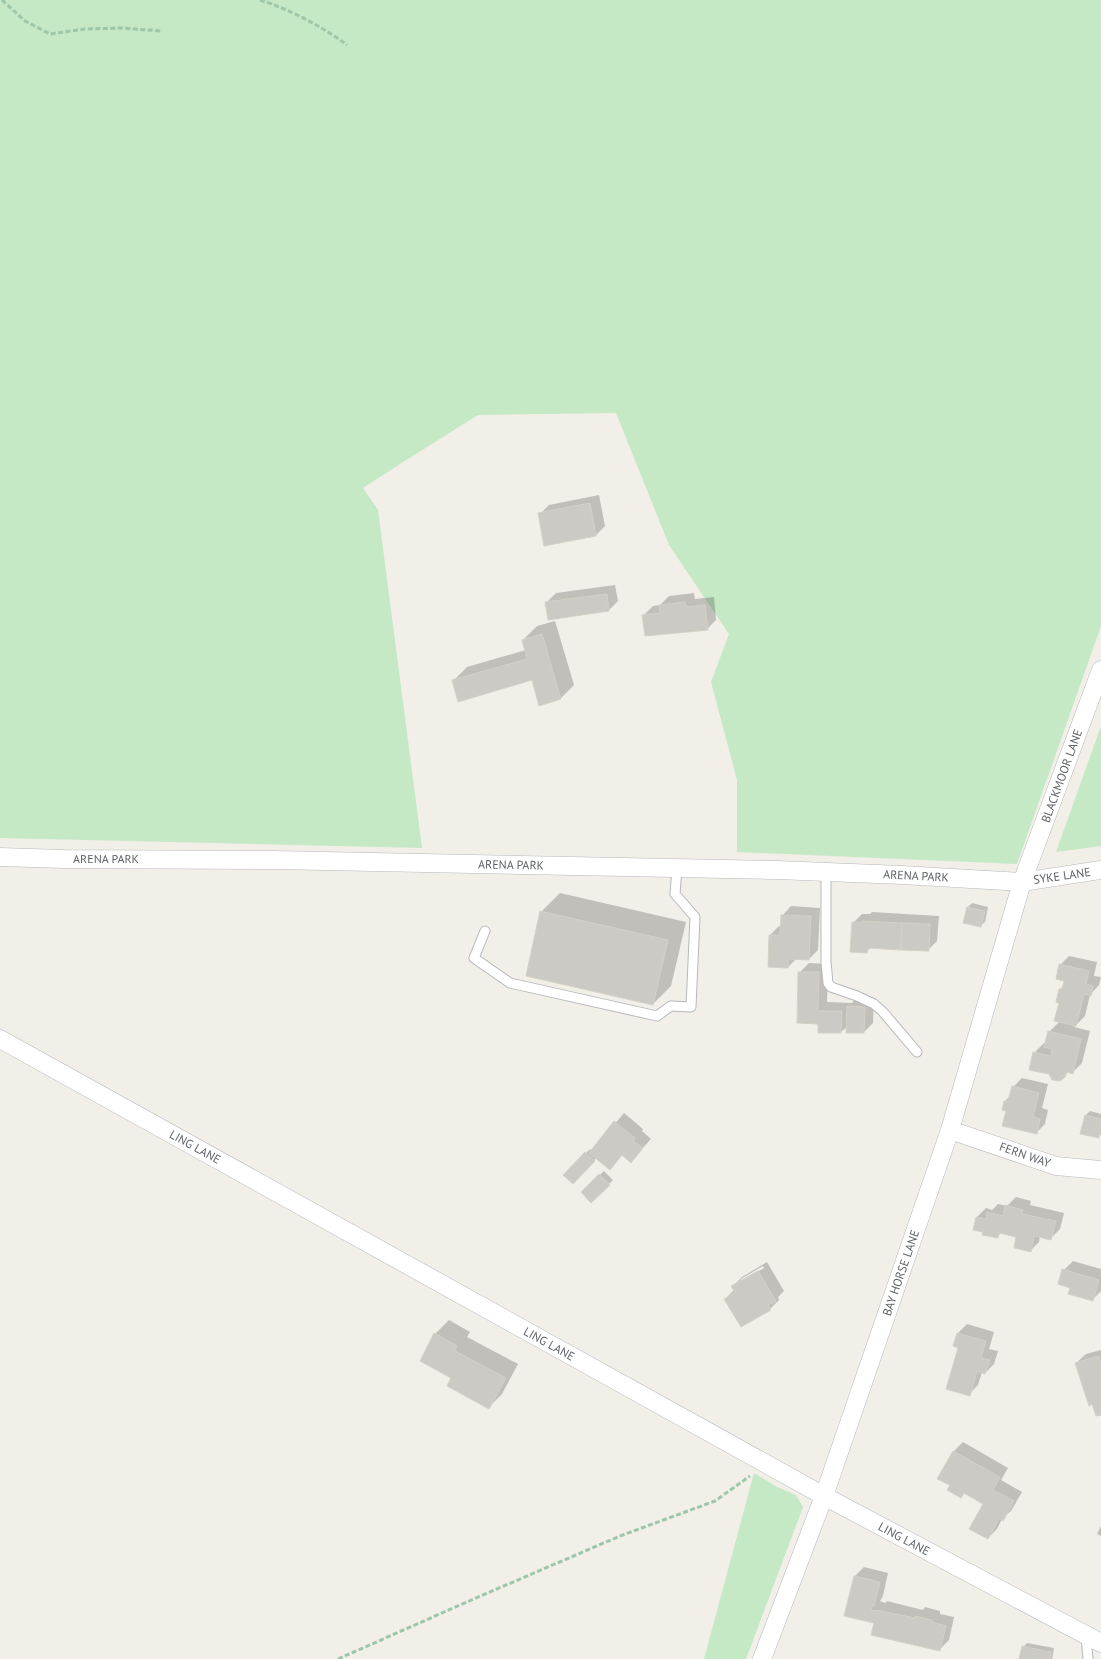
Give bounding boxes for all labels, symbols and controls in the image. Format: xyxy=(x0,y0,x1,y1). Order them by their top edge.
street label: BLACKMOOR LANE xyxy=(1038,727,1085,825)
street label: ARENA PARK xyxy=(73,851,139,866)
street label: ARENA PARK xyxy=(478,856,544,873)
street label: SYKE LANE xyxy=(1032,864,1092,887)
street label: ARENA PARK xyxy=(883,866,949,885)
street label: LING LANE xyxy=(167,1126,223,1167)
street label: FERN WAY xyxy=(998,1139,1053,1170)
street label: BAY HORSE LANE xyxy=(879,1228,922,1318)
street label: LING LANE xyxy=(521,1323,577,1364)
street label: LING LANE xyxy=(876,1519,933,1558)

